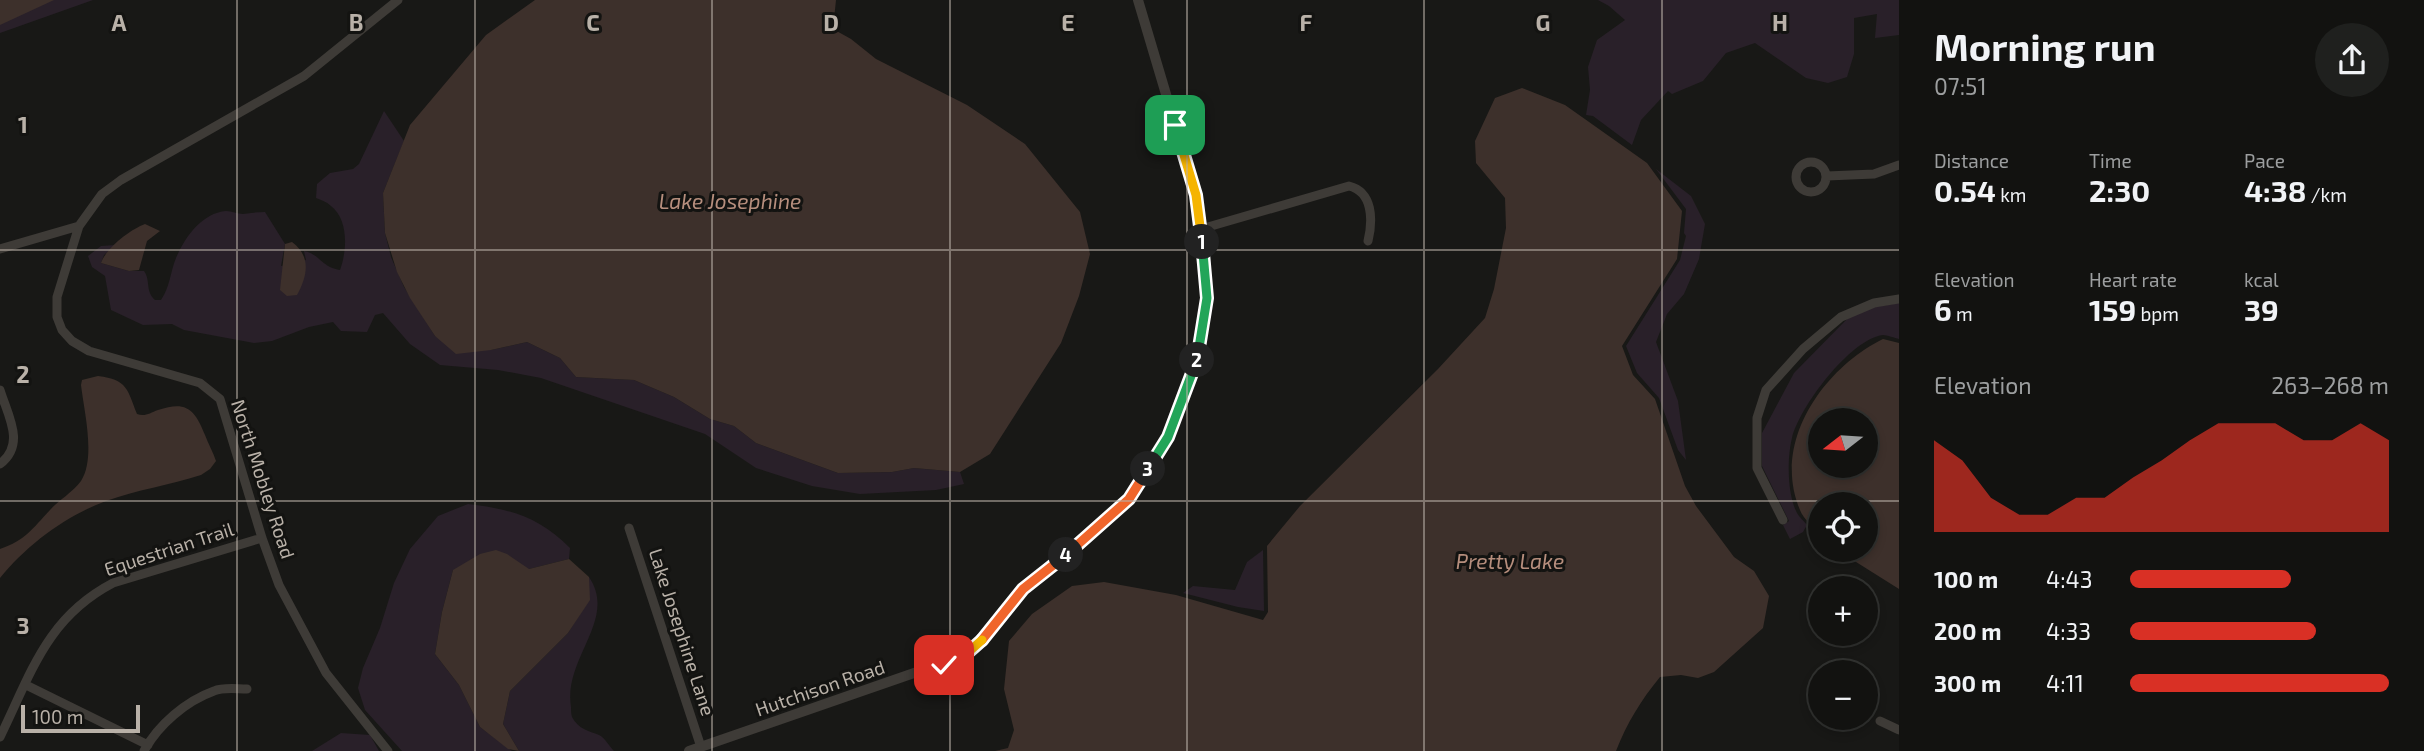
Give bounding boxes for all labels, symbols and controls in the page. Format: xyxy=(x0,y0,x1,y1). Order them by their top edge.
text: A xyxy=(111,8,127,36)
text: B xyxy=(349,8,363,36)
text: C xyxy=(586,8,600,36)
text: D xyxy=(823,8,839,36)
text: E xyxy=(1061,8,1075,36)
text: F xyxy=(1300,8,1313,36)
text: G xyxy=(1536,8,1550,36)
text: H xyxy=(1772,8,1788,36)
text: Morning run xyxy=(1934,23,2155,69)
button: share xyxy=(2315,23,2389,97)
text: 07:51 xyxy=(1934,72,1987,100)
pin xyxy=(1145,95,1205,155)
icon: arrive xyxy=(1156,106,1194,144)
text: 1 xyxy=(18,110,28,138)
text: Distance xyxy=(1934,149,2009,172)
text: Time xyxy=(2089,149,2132,172)
text: Pace xyxy=(2244,149,2285,172)
text: 0.54 xyxy=(1934,172,1996,208)
text: 2:30 xyxy=(2089,172,2150,208)
text: 4:38 xyxy=(2244,172,2307,208)
text: km xyxy=(1996,183,2026,206)
text: /km xyxy=(2307,183,2347,206)
water label: Lake Josephine xyxy=(659,188,801,213)
pin: 1 xyxy=(1184,224,1220,260)
text: 1 xyxy=(1197,230,1206,253)
text: Elevation xyxy=(1934,268,2015,291)
text: Heart rate xyxy=(2089,268,2177,291)
text: kcal xyxy=(2244,268,2279,291)
text: 6 xyxy=(1934,291,1952,327)
text: 159 xyxy=(2089,291,2136,327)
text: 39 xyxy=(2244,291,2279,327)
text: m xyxy=(1952,302,1973,325)
text: bpm xyxy=(2136,302,2179,325)
pin: 2 xyxy=(1180,342,1214,378)
text: 2 xyxy=(1191,348,1202,371)
text: 2 xyxy=(16,360,30,388)
text: Elevation xyxy=(1934,371,2032,399)
text: 263–268 m xyxy=(2271,371,2389,399)
street label: North Mobley Road xyxy=(227,396,300,561)
north arrow xyxy=(1808,408,1878,478)
map controls xyxy=(1808,408,1878,730)
pin: 3 xyxy=(1130,452,1166,486)
text: 3 xyxy=(1142,457,1153,480)
button: locate xyxy=(1808,492,1878,562)
street label: Equestrian Trail xyxy=(101,517,237,580)
pin: 4 xyxy=(1048,538,1084,572)
text: 4 xyxy=(1059,543,1072,566)
street label: Lake Josephine Lane xyxy=(645,545,720,718)
water label: Pretty Lake xyxy=(1456,548,1564,574)
text: 100 m xyxy=(1934,565,1998,593)
text: 4:43 xyxy=(2046,565,2093,593)
button: + xyxy=(1808,576,1878,646)
text: 3 xyxy=(16,611,30,639)
text: 200 m xyxy=(1934,617,2002,645)
text: 4:33 xyxy=(2046,617,2091,645)
pin xyxy=(914,635,974,695)
icon: check xyxy=(925,646,963,684)
street label: Hutchison Road xyxy=(752,655,888,720)
button: − xyxy=(1808,660,1878,730)
text: 300 m xyxy=(1934,669,2001,697)
text: 4:11 xyxy=(2046,669,2084,697)
scale bar xyxy=(21,702,140,734)
text: 100 m xyxy=(32,705,83,728)

